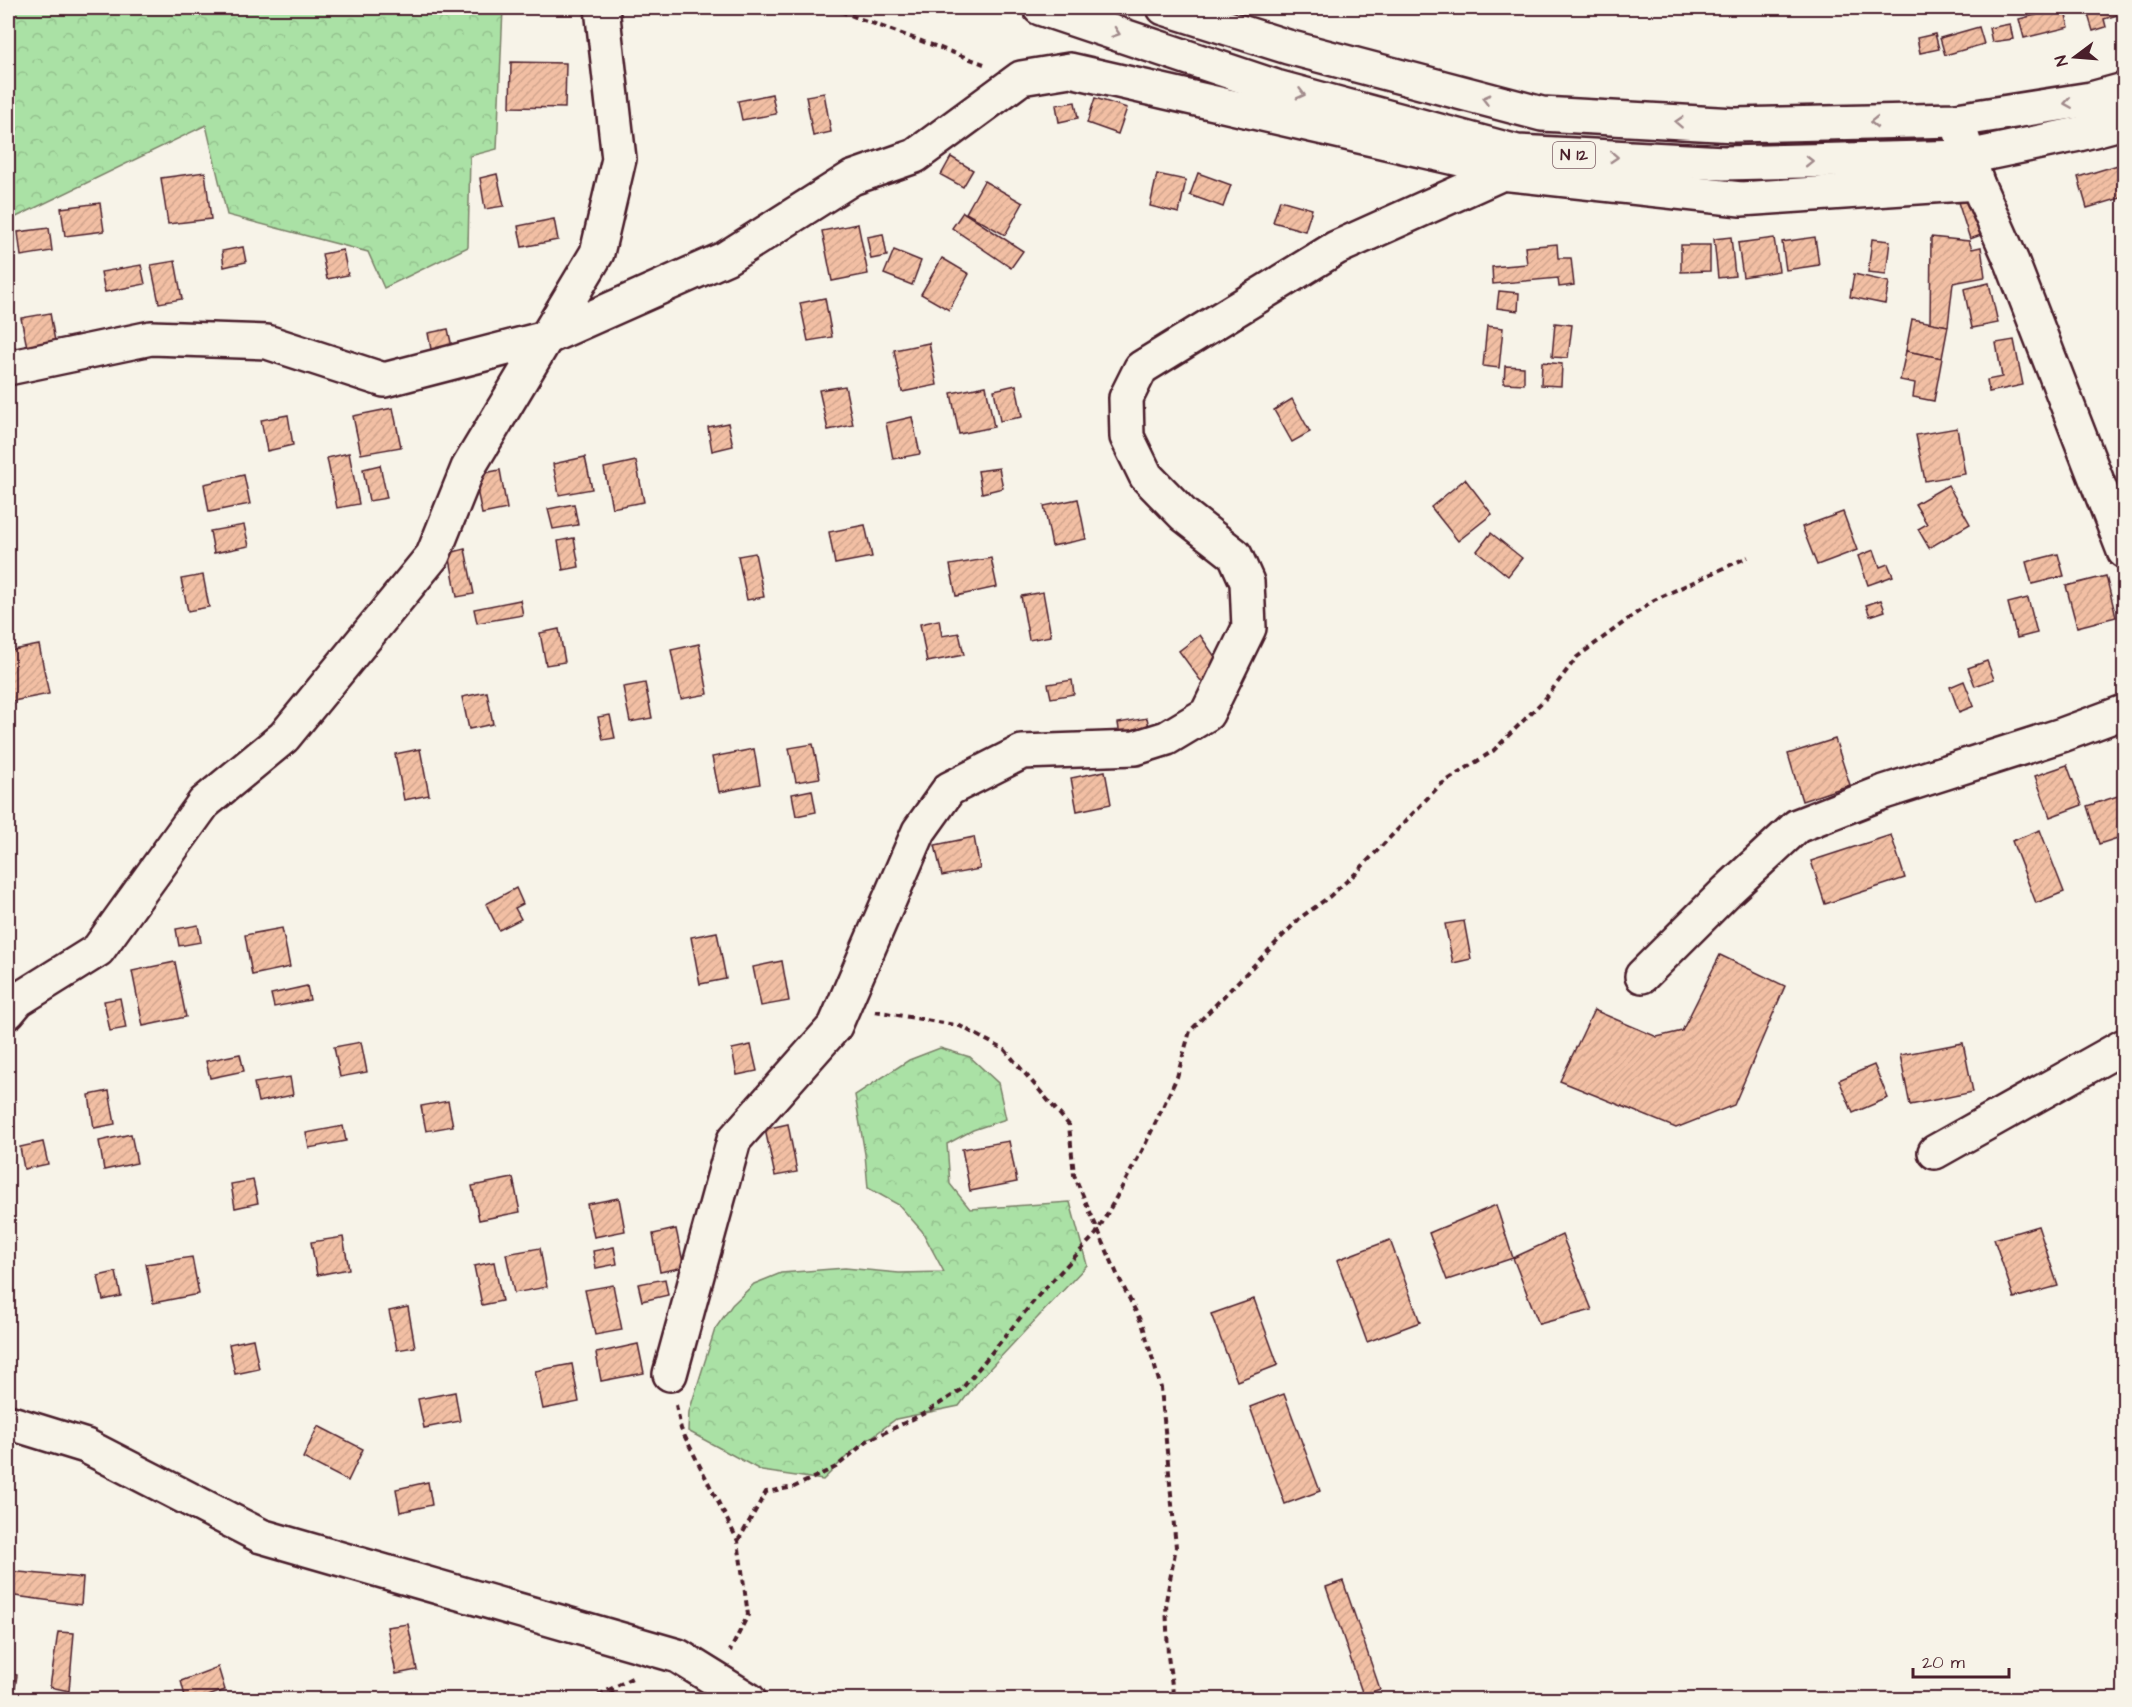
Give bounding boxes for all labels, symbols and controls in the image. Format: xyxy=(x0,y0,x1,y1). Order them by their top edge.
one-way arrow xyxy=(1110,26,1121,38)
north arrow xyxy=(2045,27,2105,87)
text: N xyxy=(2050,53,2073,69)
one-way arrow xyxy=(1295,87,1306,99)
one-way arrow xyxy=(1481,94,1491,107)
one-way arrow xyxy=(2063,96,2072,108)
one-way arrow xyxy=(1675,115,1684,128)
one-way arrow xyxy=(1869,115,1878,128)
road number: N 12 xyxy=(1553,142,1595,168)
one-way arrow xyxy=(1610,151,1619,164)
one-way arrow xyxy=(1805,155,1814,167)
scale bar xyxy=(1913,1641,2009,1679)
text: 20 m xyxy=(1922,1650,1965,1675)

